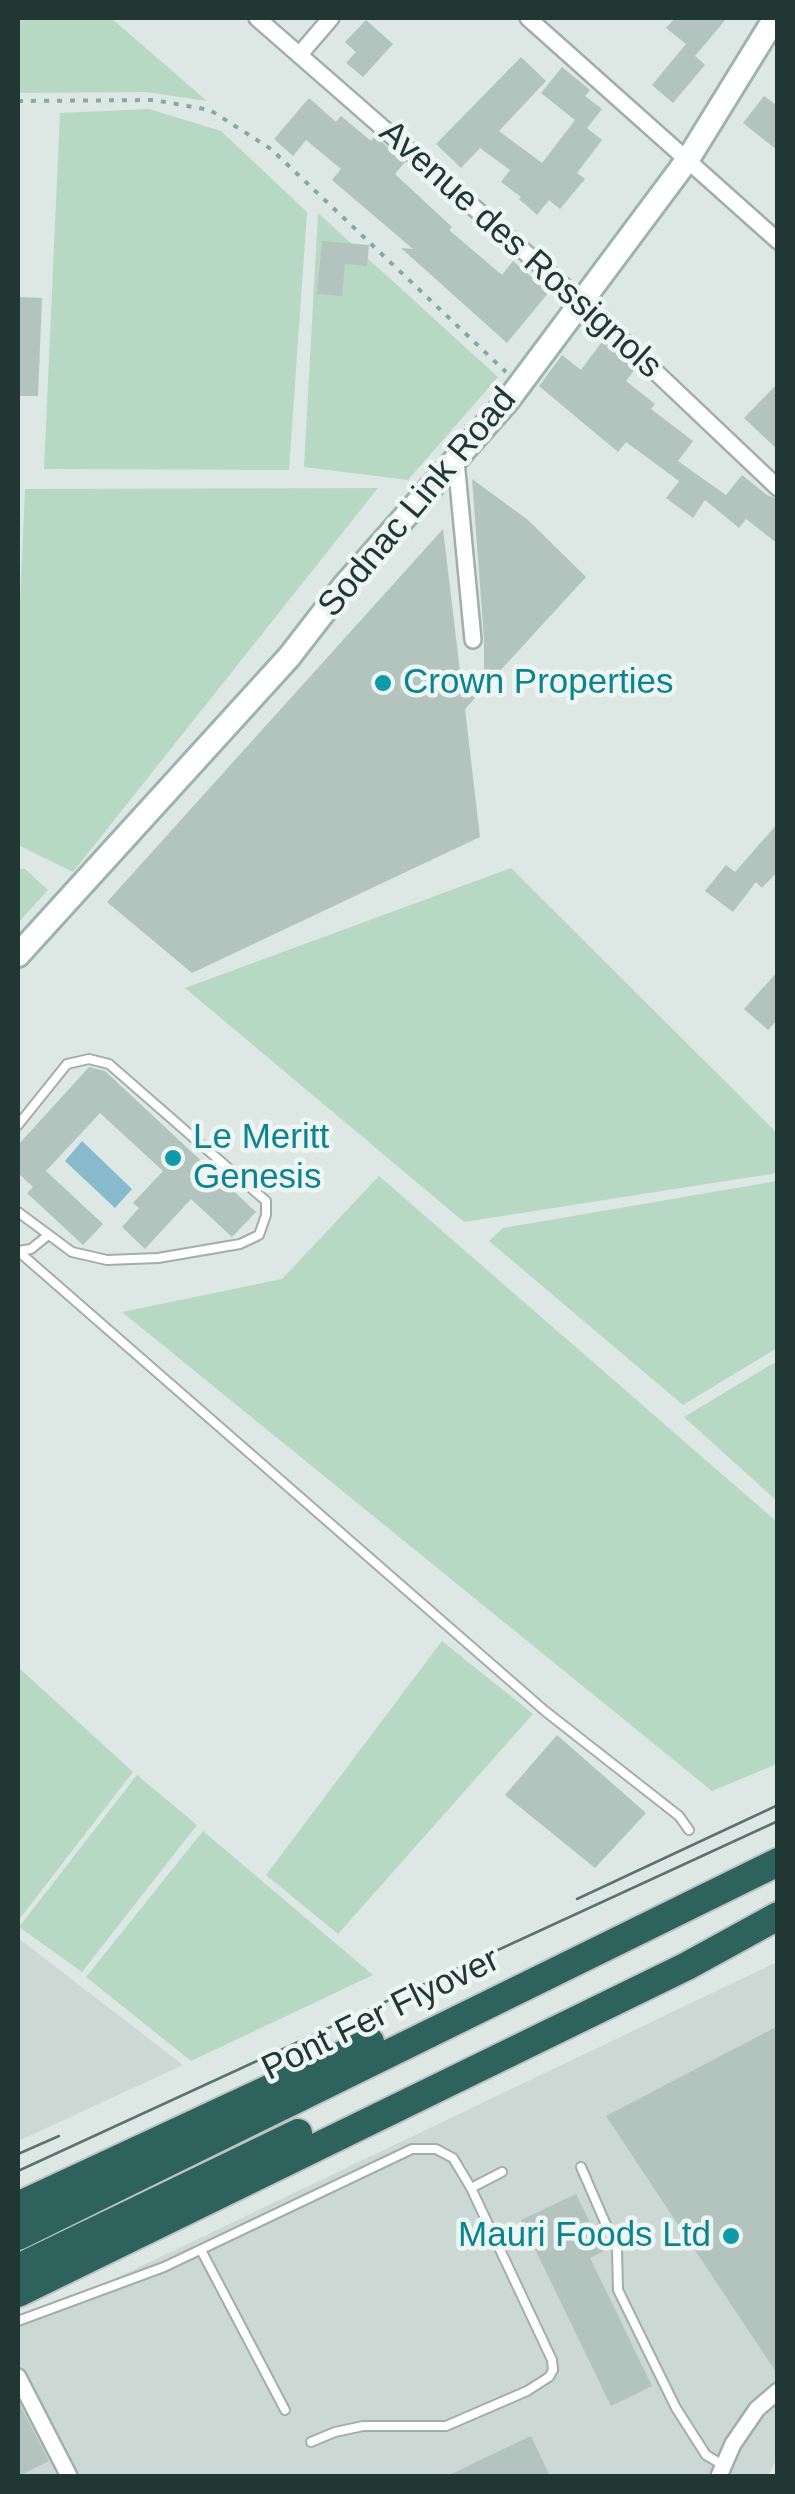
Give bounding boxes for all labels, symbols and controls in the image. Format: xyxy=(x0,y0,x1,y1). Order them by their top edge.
street label: Avenue des Rossignols xyxy=(370,112,670,388)
street label: Sodnac Link Road xyxy=(310,380,526,626)
place label: Crown Properties xyxy=(403,662,673,704)
marker: Crown Properties xyxy=(372,672,394,694)
place label: Le Meritt Genesis xyxy=(193,1117,329,1199)
marker: Le Meritt Genesis xyxy=(162,1147,184,1169)
street label: Pont Fer Flyover xyxy=(256,1939,506,2091)
place label: Mauri Foods Ltd xyxy=(458,2215,711,2257)
marker: Mauri Foods Ltd xyxy=(720,2225,742,2247)

